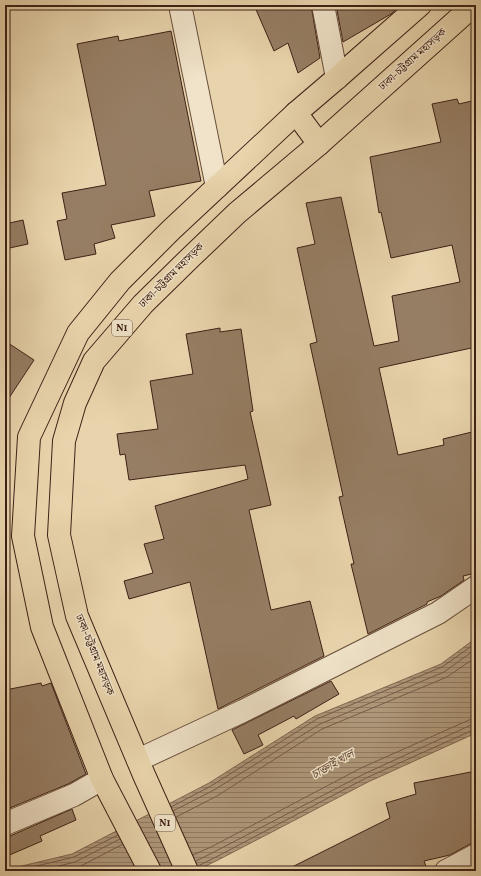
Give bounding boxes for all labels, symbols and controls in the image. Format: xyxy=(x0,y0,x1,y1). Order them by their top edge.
street label: ঢাকা-চট্টগ্রাম মহাসড়ক xyxy=(374,24,451,95)
street label: ঢাকা-চট্টগ্রাম মহাসড়ক xyxy=(135,239,209,313)
road number: N1 xyxy=(112,320,132,336)
street label: ঢাকা-চট্টগ্রাম মহাসড়ক xyxy=(70,611,119,699)
water label: চাক্তাই খাল xyxy=(309,745,359,784)
road number: N1 xyxy=(155,815,175,831)

